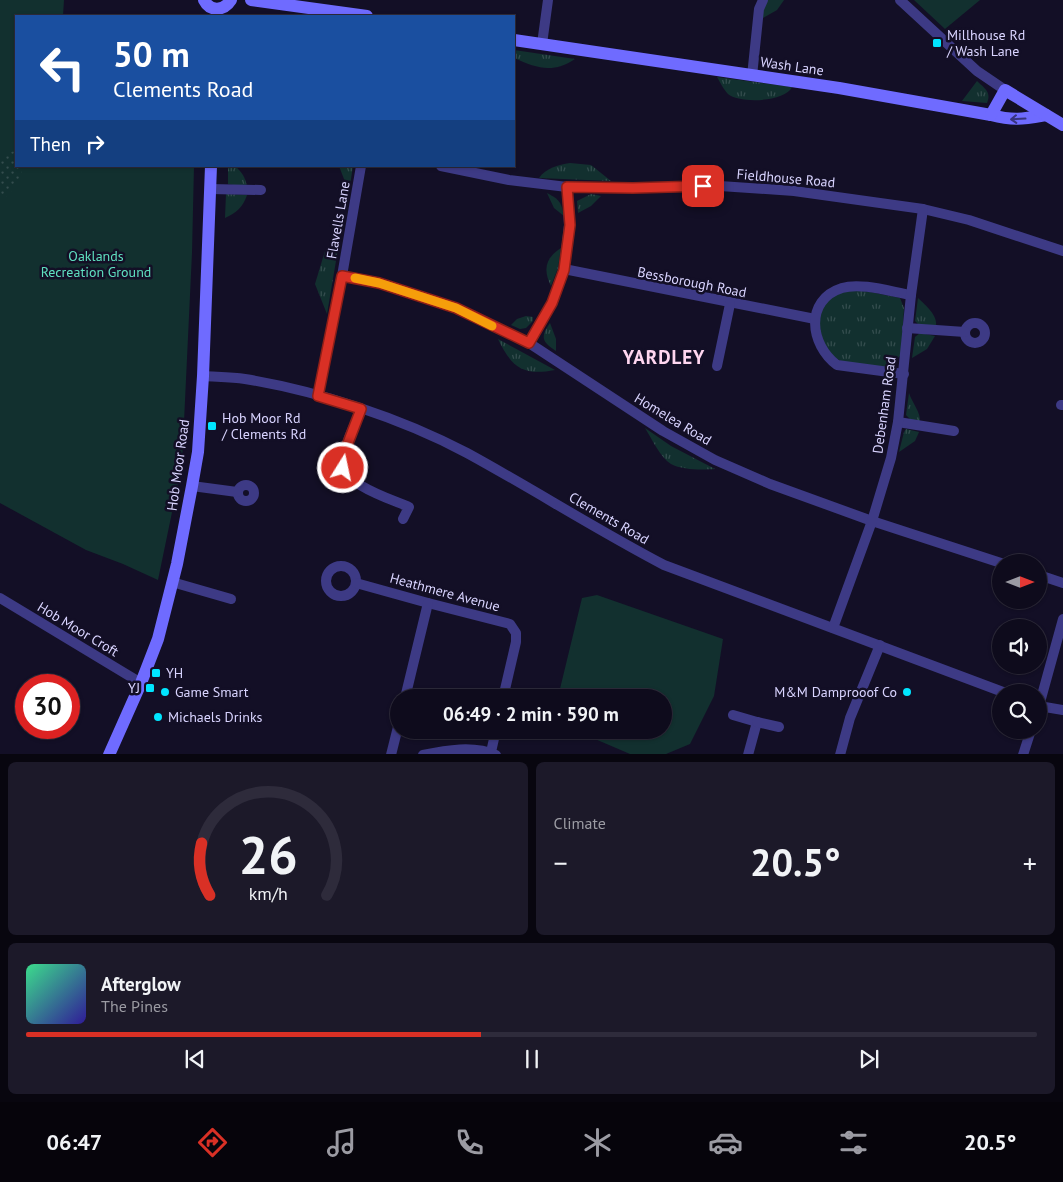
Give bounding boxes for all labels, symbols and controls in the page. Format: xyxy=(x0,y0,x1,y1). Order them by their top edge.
place label: Millhouse Rd / Wash Lane xyxy=(946,26,1025,60)
text: 50 m xyxy=(113,31,190,77)
icon: left xyxy=(30,35,95,100)
marker: Millhouse Rd / Wash Lane xyxy=(931,37,943,49)
street label: Wash Lane xyxy=(759,53,825,79)
text: Clements Road xyxy=(113,75,253,103)
one-way arrow xyxy=(1010,115,1026,124)
icon: right xyxy=(81,130,109,158)
text: Then xyxy=(30,132,71,156)
pin xyxy=(682,165,724,207)
street label: Fieldhouse Road xyxy=(736,165,836,191)
icon: arrive xyxy=(689,172,717,200)
street label: Flavells Lane xyxy=(322,180,354,260)
park label: Oaklands Recreation Ground xyxy=(41,247,151,281)
street label: Bessborough Road xyxy=(636,263,748,301)
district label: YARDLEY xyxy=(622,345,705,369)
street label: Debenham Road xyxy=(868,355,900,455)
street label: Homelea Road xyxy=(631,389,715,449)
place label: Hob Moor Rd / Clements Rd xyxy=(221,409,306,443)
street label: Hob Moor Road xyxy=(163,418,193,512)
marker: Hob Moor Rd / Clements Rd xyxy=(206,420,218,432)
position arrow xyxy=(316,441,368,493)
street label: Clements Road xyxy=(566,488,652,548)
north arrow xyxy=(992,554,1048,609)
map controls xyxy=(992,554,1047,739)
street label: Heathmere Avenue xyxy=(388,569,502,615)
street label: Hob Moor Croft xyxy=(34,598,122,660)
button: sound xyxy=(992,619,1047,674)
place label: YH xyxy=(166,664,183,682)
marker: YH xyxy=(150,667,162,679)
speed limit sign: 30 xyxy=(15,674,80,739)
place label: YJ xyxy=(128,679,140,697)
marker: YJ xyxy=(144,682,156,694)
place label: Game Smart xyxy=(175,683,249,701)
place label: M&M Damprooof Co xyxy=(774,683,897,701)
button: search xyxy=(992,684,1047,739)
marker: Game Smart xyxy=(159,686,171,698)
marker: M&M Damprooof Co xyxy=(901,686,913,698)
text: 06:49 · 2 min · 590 m xyxy=(443,702,619,726)
place label: Michaels Drinks xyxy=(168,708,263,726)
marker: Michaels Drinks xyxy=(152,711,164,723)
text: Climate xyxy=(554,813,606,833)
text: 26 xyxy=(238,821,297,888)
text: 20.5° xyxy=(750,837,841,886)
text: − xyxy=(554,844,568,881)
text: + xyxy=(1023,844,1037,881)
text: km/h xyxy=(248,882,287,905)
text: Afterglow xyxy=(101,972,181,996)
text: The Pines xyxy=(101,996,168,1016)
icon: previous xyxy=(181,1045,209,1073)
icon: pause xyxy=(518,1045,546,1073)
icon: next xyxy=(855,1045,883,1073)
icon: directions xyxy=(195,1125,230,1160)
icon: music xyxy=(324,1125,359,1160)
icon: phone xyxy=(452,1125,487,1160)
icon: climate xyxy=(580,1125,615,1160)
icon: car xyxy=(708,1125,743,1160)
icon: filters xyxy=(836,1125,871,1160)
text: 06:47 xyxy=(47,1128,102,1156)
text: 20.5° xyxy=(964,1128,1016,1156)

